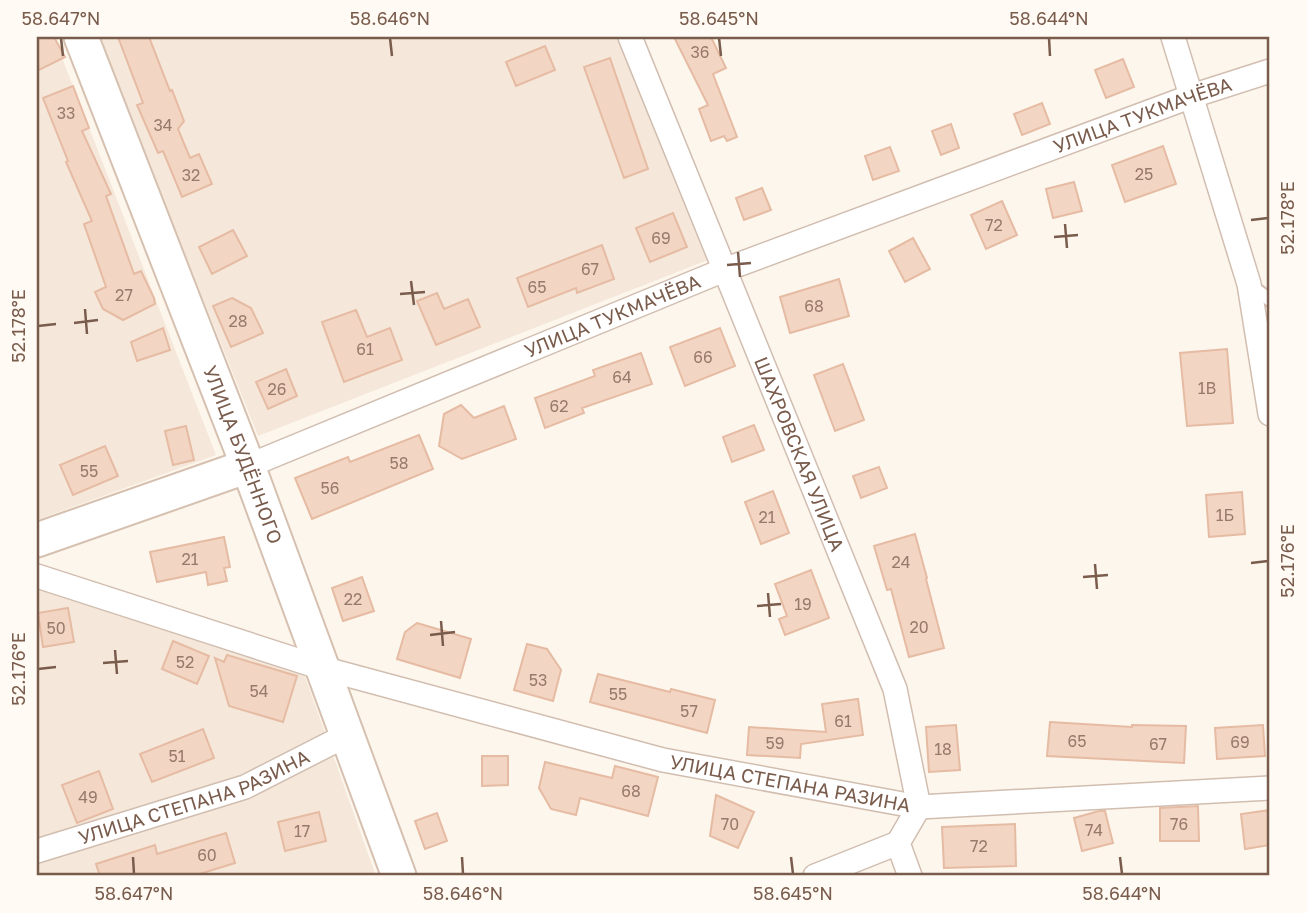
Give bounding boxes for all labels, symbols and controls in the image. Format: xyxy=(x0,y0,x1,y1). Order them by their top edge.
text: 58.647°N xyxy=(22,7,100,29)
text: 58.646°N xyxy=(350,7,430,29)
text: 58.645°N xyxy=(679,7,759,29)
text: 58.644°N xyxy=(1009,7,1089,29)
house number: 36 xyxy=(690,42,710,62)
street label: УЛИЦА ТУКМАЧЁВА xyxy=(1050,72,1235,158)
house number: 33 xyxy=(57,103,75,123)
house number: 34 xyxy=(153,115,173,135)
house number: 25 xyxy=(1135,164,1153,184)
house number: 32 xyxy=(182,165,200,185)
text: 52.178°E xyxy=(1276,181,1298,255)
house number: 72 xyxy=(985,215,1003,235)
house number: 69 xyxy=(651,228,671,248)
house number: 67 xyxy=(581,259,599,279)
street label: УЛИЦА ТУКМАЧЁВА xyxy=(521,269,704,362)
house number: 65 xyxy=(528,277,546,297)
house number: 27 xyxy=(115,285,133,305)
text: 52.178°E xyxy=(7,289,29,363)
house number: 68 xyxy=(804,296,824,316)
house number: 28 xyxy=(228,311,248,331)
house number: 61 xyxy=(356,339,374,359)
house number: 66 xyxy=(693,347,713,367)
street label: ШАХРОВСКАЯ УЛИЦА xyxy=(750,353,850,555)
street label: УЛИЦА БУДЁННОГО xyxy=(199,362,288,547)
house number: 64 xyxy=(612,367,632,387)
house number: 1В xyxy=(1198,378,1216,398)
house number: 26 xyxy=(268,379,286,399)
house number: 62 xyxy=(550,396,568,416)
house number: 58 xyxy=(389,453,409,473)
house number: 55 xyxy=(80,461,98,481)
house number: 56 xyxy=(321,478,339,498)
house number: 1Б xyxy=(1216,505,1234,525)
house number: 21 xyxy=(758,507,776,527)
text: 52.176°E xyxy=(1276,524,1298,598)
house number: 21 xyxy=(181,549,199,569)
house number: 24 xyxy=(891,552,911,572)
house number: 22 xyxy=(344,589,362,609)
house number: 19 xyxy=(794,594,812,614)
house number: 20 xyxy=(909,617,929,637)
house number: 50 xyxy=(46,618,66,638)
text: 52.176°E xyxy=(7,632,29,706)
house number: 52 xyxy=(176,652,194,672)
house number: 53 xyxy=(529,670,547,690)
house number: 54 xyxy=(249,681,269,701)
house number: 55 xyxy=(609,684,627,704)
house number: 57 xyxy=(680,701,698,721)
house number: 61 xyxy=(834,711,852,731)
house number: 65 xyxy=(1068,731,1086,751)
house number: 69 xyxy=(1230,732,1250,752)
house number: 59 xyxy=(766,733,784,753)
house number: 67 xyxy=(1149,734,1167,754)
house number: 18 xyxy=(934,739,952,759)
street label: УЛИЦА СТЕПАНА РАЗИНА xyxy=(75,744,313,849)
house number: 51 xyxy=(168,746,186,766)
street label: УЛИЦА СТЕПАНА РАЗИНА xyxy=(668,749,913,816)
house number: 68 xyxy=(621,781,641,801)
house number: 49 xyxy=(78,787,98,807)
house number: 70 xyxy=(721,814,739,834)
house number: 76 xyxy=(1170,814,1188,834)
house number: 74 xyxy=(1085,820,1103,840)
house number: 17 xyxy=(294,821,310,841)
house number: 72 xyxy=(970,836,988,856)
house number: 60 xyxy=(197,845,217,865)
text: 58.647°N xyxy=(95,882,173,904)
text: 58.646°N xyxy=(423,882,503,904)
text: 58.645°N xyxy=(753,882,833,904)
text: 58.644°N xyxy=(1082,882,1162,904)

